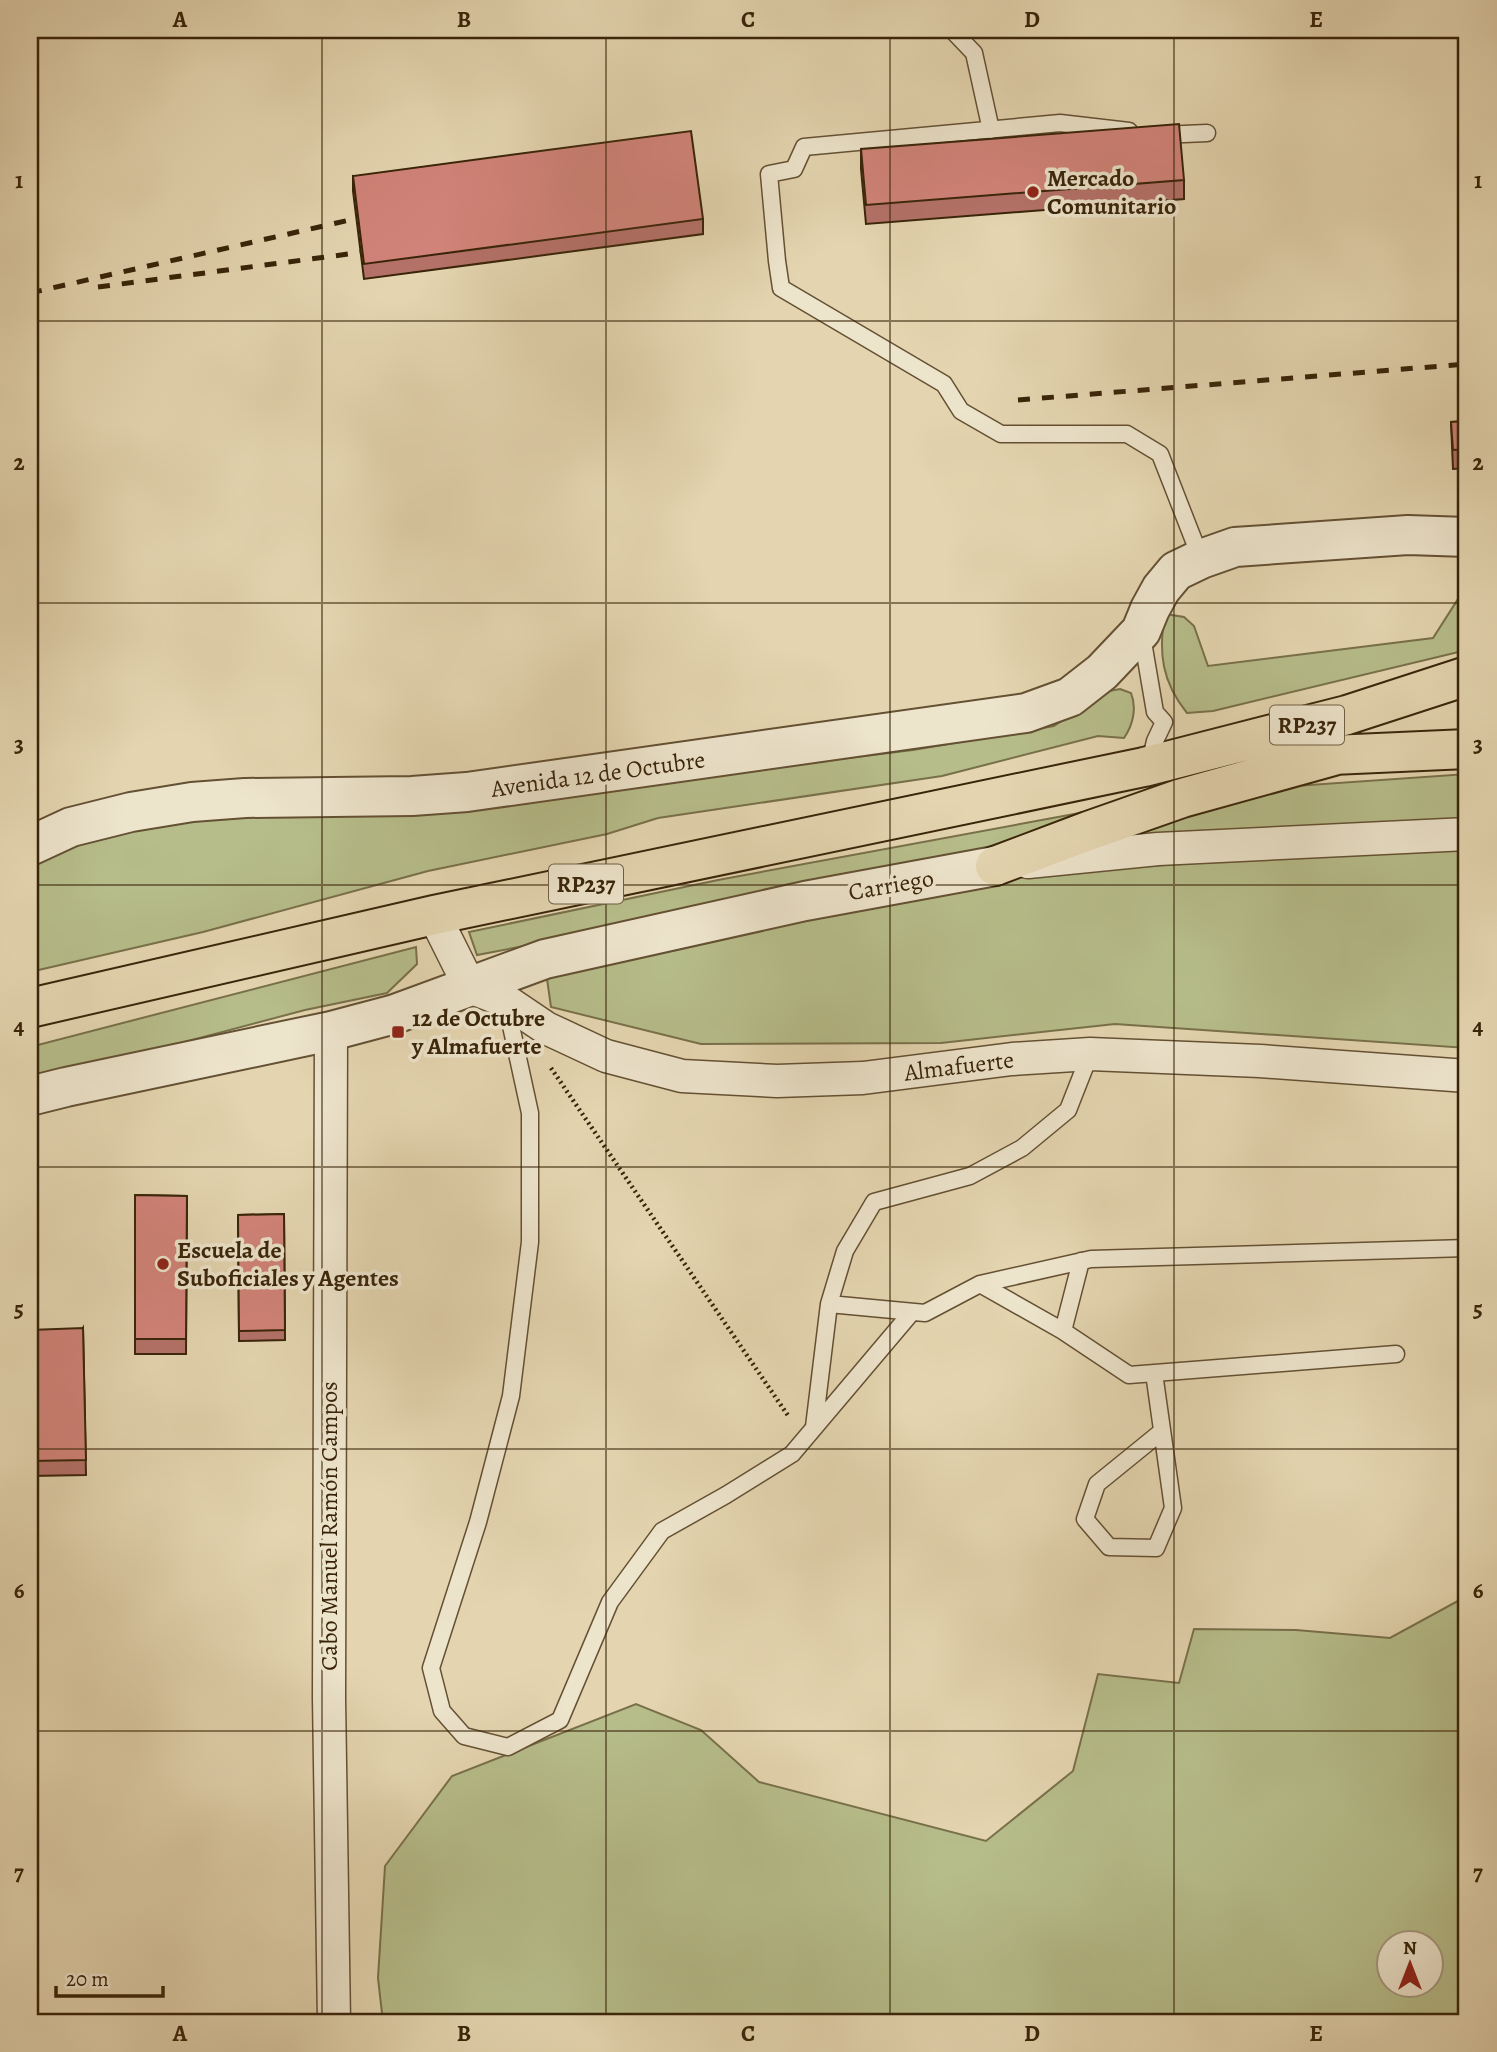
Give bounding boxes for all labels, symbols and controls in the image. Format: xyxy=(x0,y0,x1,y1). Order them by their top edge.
text: A xyxy=(172,4,188,35)
text: B xyxy=(457,4,471,35)
text: C xyxy=(741,4,755,35)
text: D xyxy=(1024,4,1040,35)
text: E xyxy=(1309,4,1323,35)
place label: Mercado Comunitario xyxy=(1047,162,1176,222)
text: 1 xyxy=(15,165,23,196)
text: 1 xyxy=(1474,165,1482,196)
marker: Mercado Comunitario xyxy=(1025,184,1041,200)
text: 2 xyxy=(13,447,25,478)
text: 2 xyxy=(1472,447,1484,478)
road number: RP237 xyxy=(1270,706,1344,744)
text: 3 xyxy=(14,729,24,760)
text: 3 xyxy=(1473,729,1483,760)
street label: Avenida 12 de Octubre xyxy=(488,743,707,805)
street label: Carriego xyxy=(846,862,936,908)
road number: RP237 xyxy=(549,864,623,904)
place label: 12 de Octubre y Almafuerte xyxy=(411,1002,545,1062)
text: 4 xyxy=(14,1011,25,1042)
text: 4 xyxy=(1473,1011,1484,1042)
marker: 12 de Octubre y Almafuerte xyxy=(390,1024,406,1040)
street label: Almafuerte xyxy=(901,1043,1016,1089)
place label: Escuela de Suboficiales y Agentes xyxy=(177,1234,399,1294)
marker: Escuela de Suboficiales y Agentes xyxy=(155,1256,171,1272)
text: 5 xyxy=(14,1293,24,1324)
text: 5 xyxy=(1473,1293,1483,1324)
street label: Cabo Manuel Ramón Campos xyxy=(313,1381,345,1671)
text: 6 xyxy=(14,1575,25,1606)
text: 6 xyxy=(1473,1575,1484,1606)
text: 7 xyxy=(14,1857,24,1888)
text: 7 xyxy=(1473,1857,1483,1888)
north arrow xyxy=(1374,1930,1444,2000)
text: N xyxy=(1403,1935,1417,1961)
scale bar xyxy=(56,1954,163,1998)
text: 20 m xyxy=(66,1965,109,1993)
text: A xyxy=(172,2018,188,2049)
text: B xyxy=(457,2018,471,2049)
text: C xyxy=(741,2018,755,2049)
text: D xyxy=(1024,2018,1040,2049)
text: E xyxy=(1309,2018,1323,2049)

